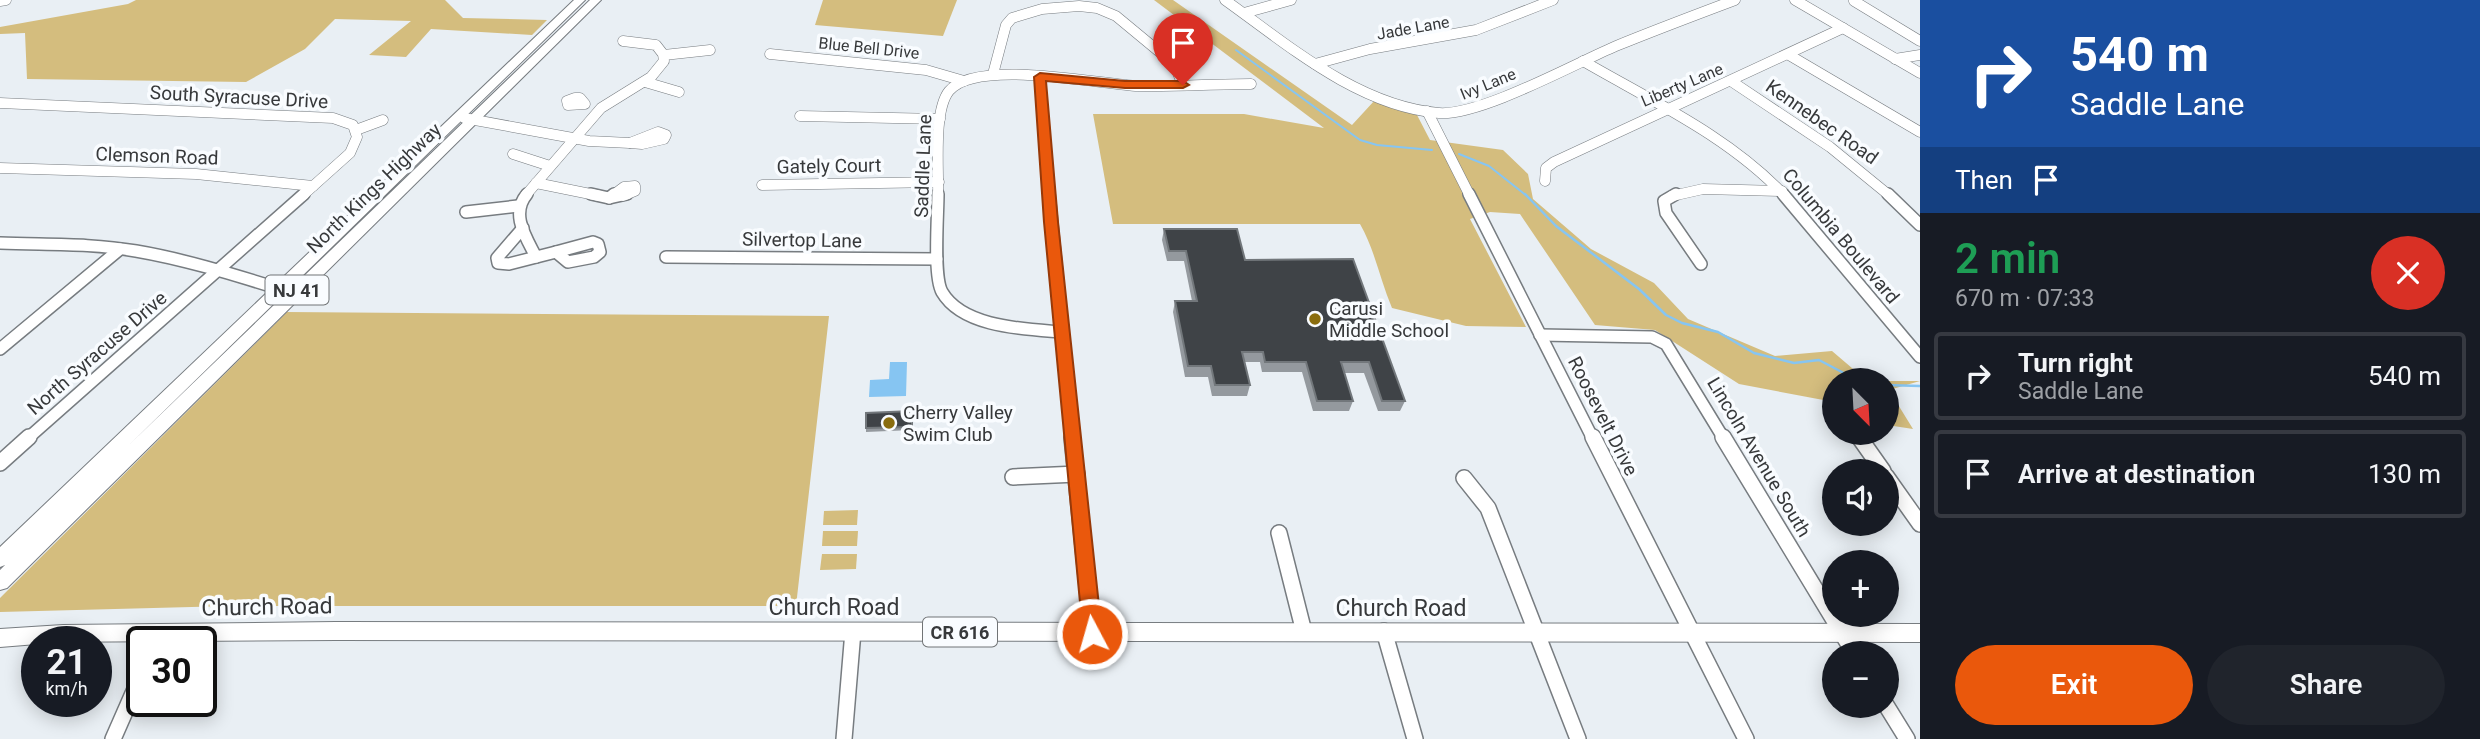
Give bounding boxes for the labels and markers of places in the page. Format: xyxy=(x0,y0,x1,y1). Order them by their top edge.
pin xyxy=(1153,13,1213,85)
place label: Carusi Middle School xyxy=(1329,297,1449,342)
marker: Carusi Middle School xyxy=(1307,311,1323,327)
place label: Cherry Valley Swim Club xyxy=(903,401,1013,446)
marker: Cherry Valley Swim Club xyxy=(881,415,897,431)

